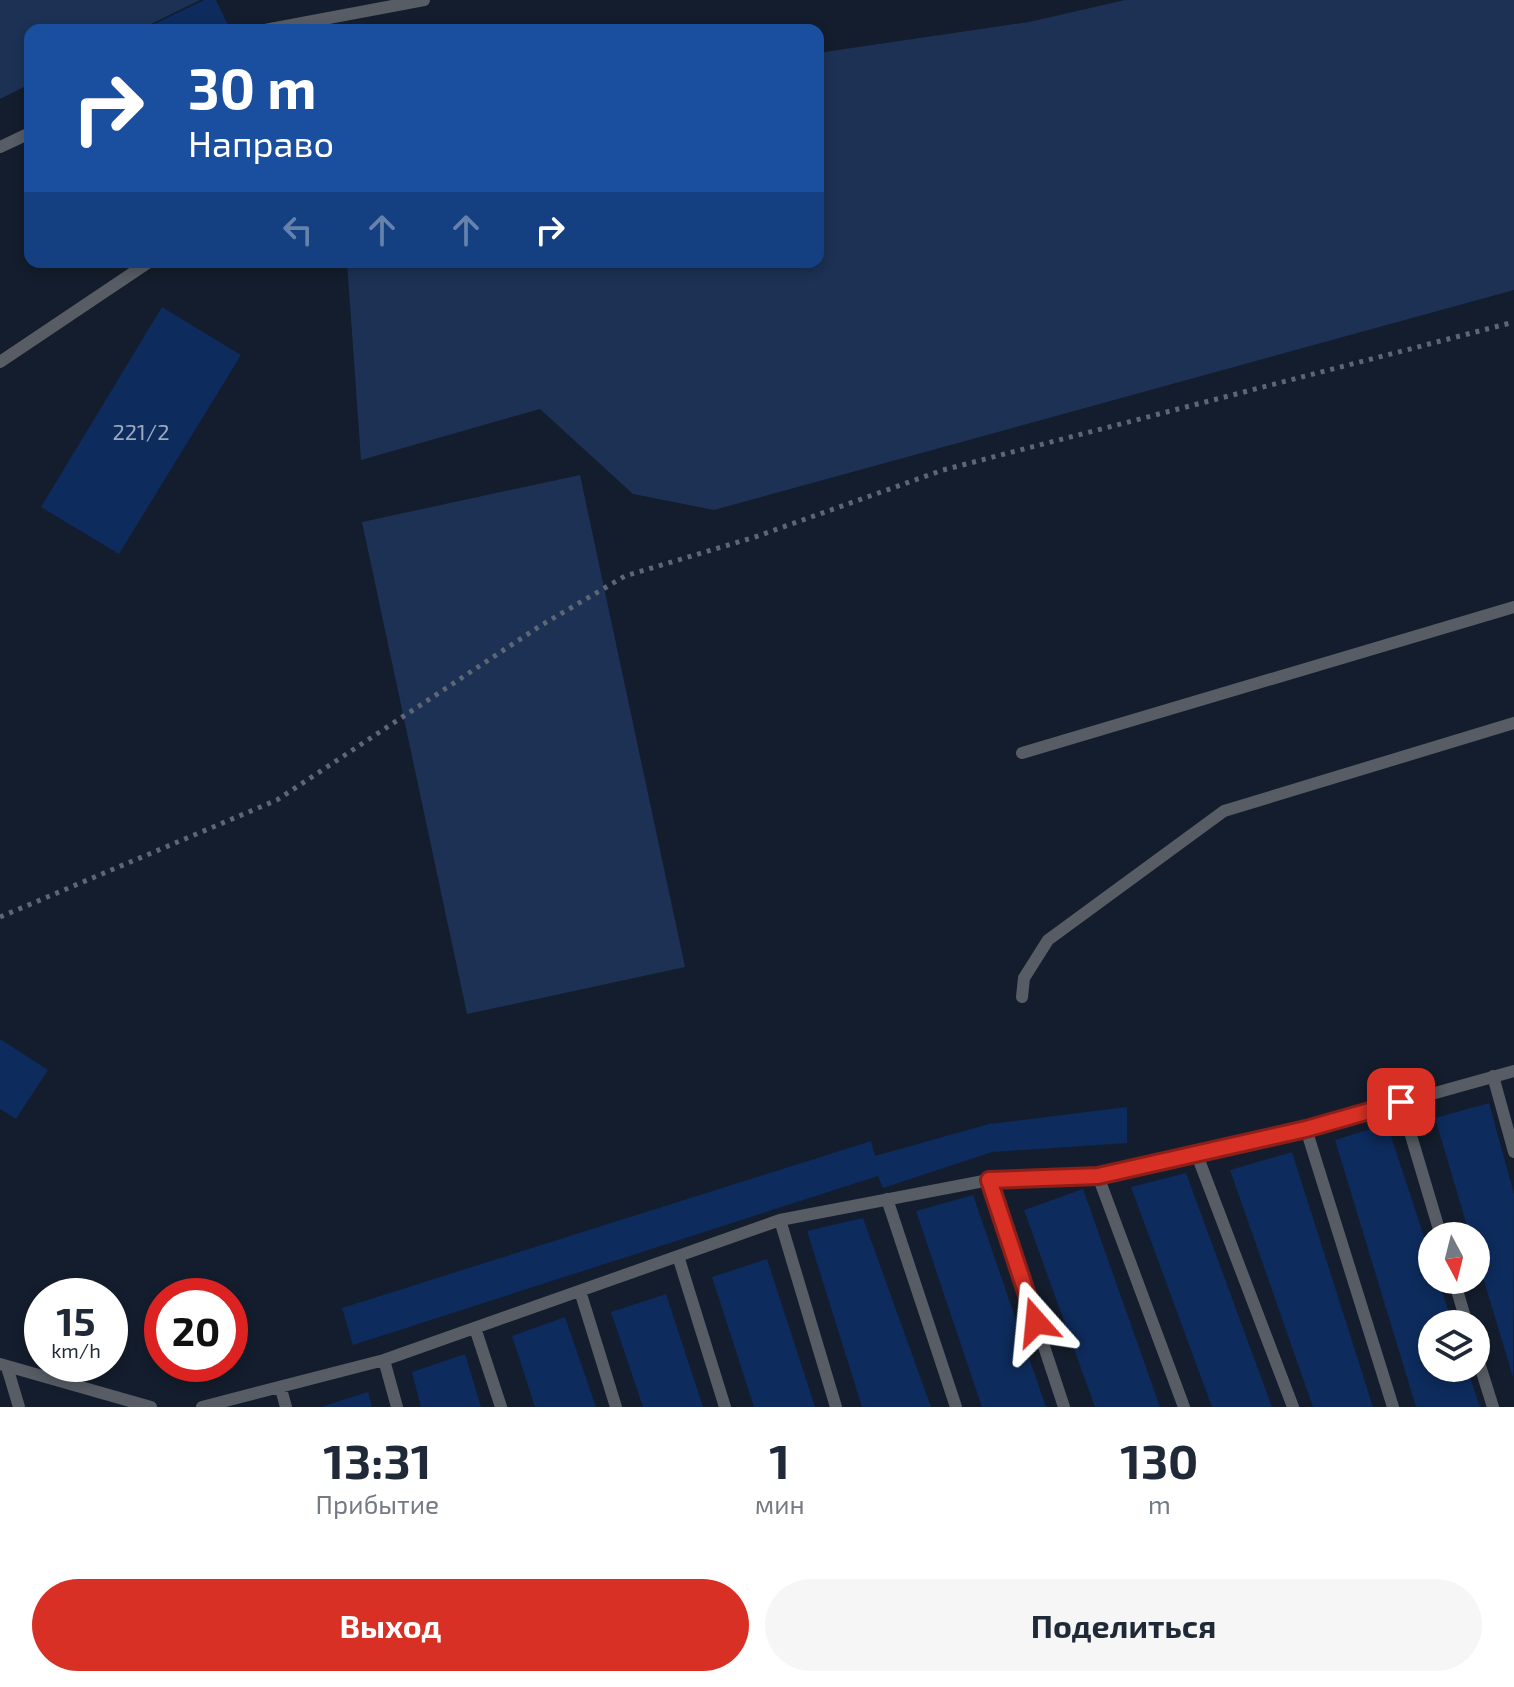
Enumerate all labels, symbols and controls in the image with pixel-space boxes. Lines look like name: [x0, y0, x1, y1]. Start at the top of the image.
text: 30 m: [188, 53, 317, 120]
icon: right: [56, 56, 160, 160]
text: Направо: [188, 121, 334, 164]
icon: left: [276, 208, 320, 252]
icon: ahead: [360, 208, 404, 252]
icon: ahead: [444, 208, 488, 252]
icon: right: [528, 208, 572, 252]
house number: 221/2: [112, 418, 170, 444]
pin: [1367, 1068, 1435, 1136]
icon: arrive: [1379, 1080, 1423, 1124]
north arrow: [1418, 1222, 1490, 1294]
map controls: [1418, 1222, 1490, 1382]
speed limit sign: 20: [144, 1278, 248, 1382]
position arrow: [994, 1280, 1078, 1364]
text: 15: [56, 1296, 96, 1344]
button: layers: [1418, 1310, 1490, 1382]
text: km/h: [51, 1338, 101, 1362]
text: 13:31: [323, 1431, 431, 1489]
text: 1: [769, 1431, 790, 1489]
text: 130: [1120, 1431, 1198, 1489]
text: Прибытие: [316, 1488, 439, 1519]
text: мин: [755, 1488, 805, 1519]
text: m: [1148, 1488, 1171, 1519]
button: Выход: [32, 1579, 749, 1671]
button: Поделиться: [765, 1579, 1482, 1671]

